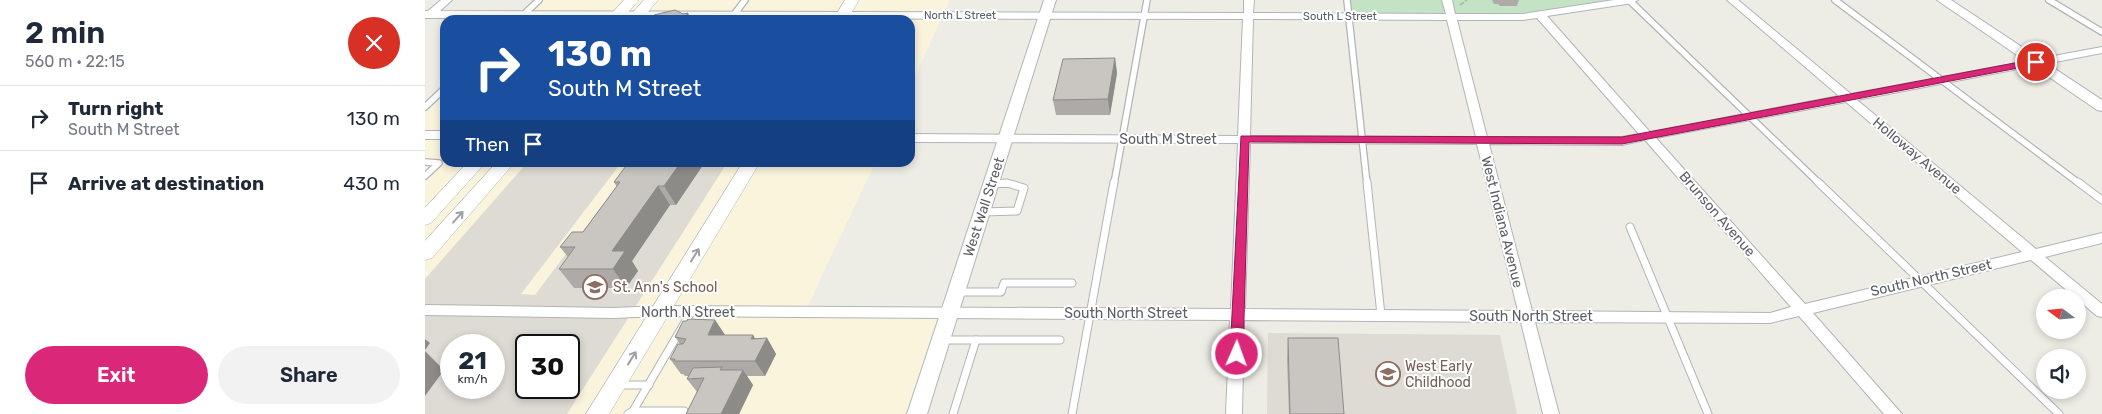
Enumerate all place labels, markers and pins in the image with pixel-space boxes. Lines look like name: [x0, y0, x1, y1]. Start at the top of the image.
pin: [2015, 41, 2057, 83]
school or university icon: St. Ann's School: [582, 274, 608, 300]
place label: St. Ann's School: [613, 279, 717, 296]
place label: West Early Childhood: [1405, 358, 1473, 391]
school or university icon: West Early Childhood: [1375, 361, 1401, 387]

